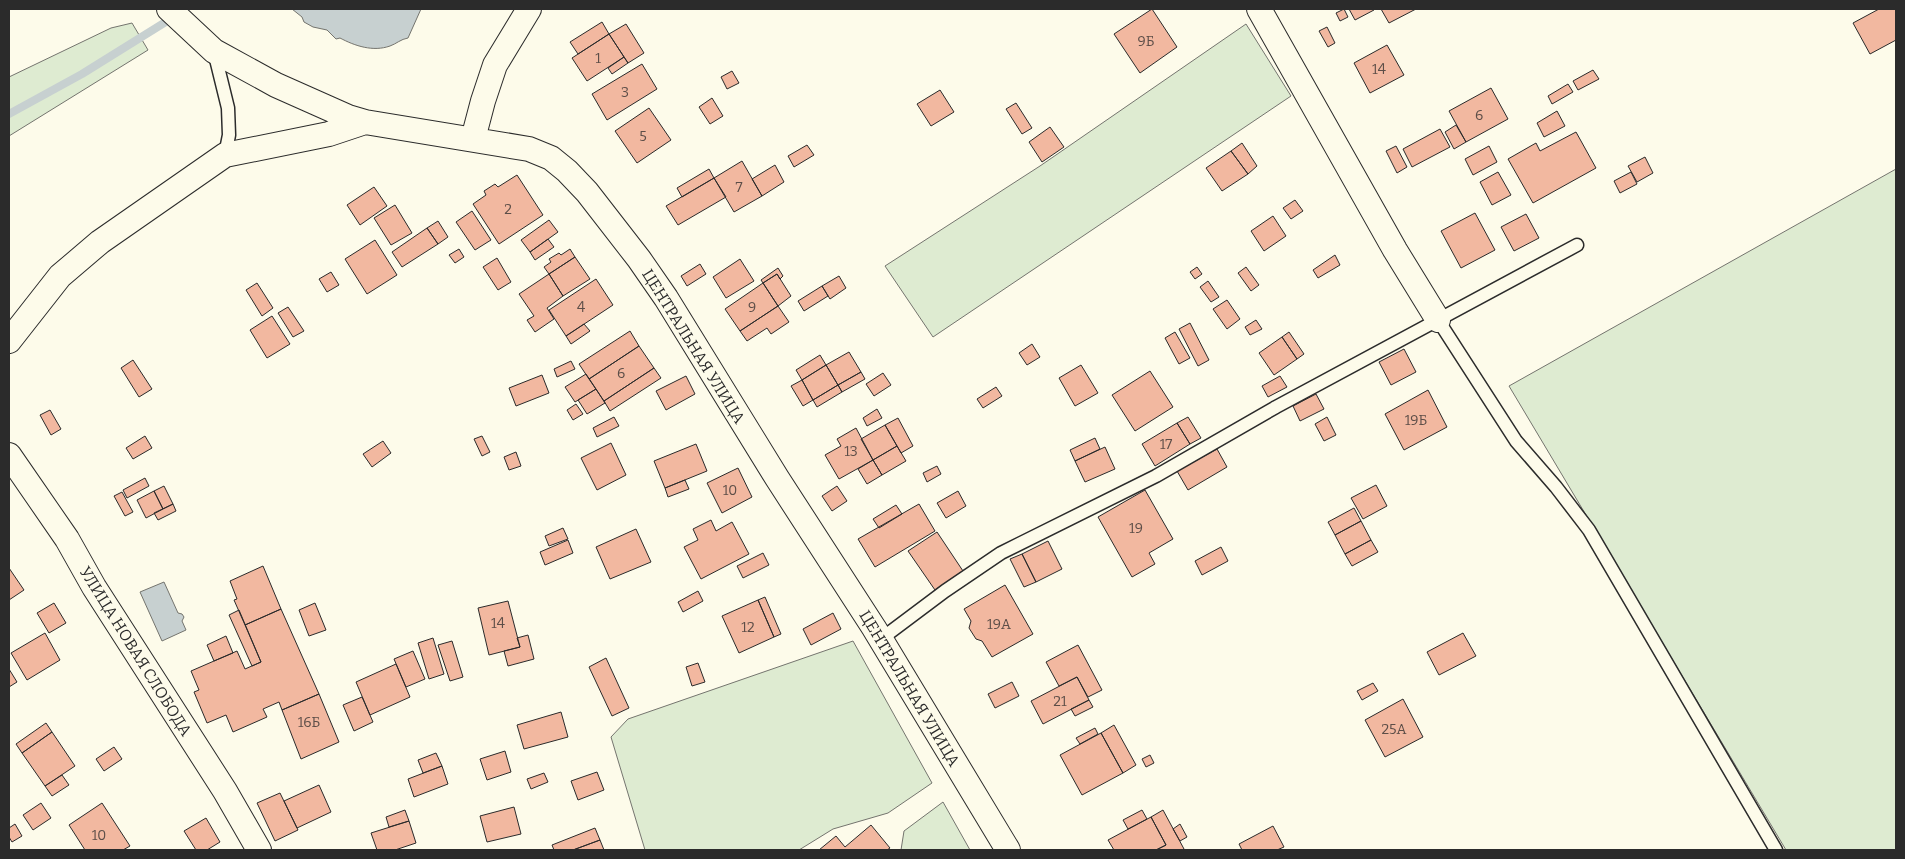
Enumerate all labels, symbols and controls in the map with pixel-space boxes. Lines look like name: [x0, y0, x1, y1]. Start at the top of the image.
house number: 9Б: [1138, 33, 1154, 50]
house number: 1: [595, 50, 601, 67]
house number: 14: [1372, 61, 1386, 78]
house number: 3: [621, 84, 629, 101]
house number: 6: [1475, 107, 1483, 124]
house number: 5: [639, 128, 647, 145]
house number: 7: [735, 179, 743, 196]
house number: 2: [504, 201, 512, 218]
street label: ЦЕНТРАЛЬНАЯ УЛИЦА: [638, 265, 749, 428]
house number: 4: [577, 299, 585, 316]
house number: 9: [748, 299, 756, 316]
house number: 6: [617, 365, 625, 382]
house number: 19Б: [1405, 412, 1427, 429]
house number: 17: [1160, 436, 1172, 453]
house number: 13: [844, 443, 858, 460]
house number: 10: [723, 482, 737, 499]
house number: 19: [1129, 520, 1143, 537]
street label: УЛИЦА НОВАЯ СЛОБОДА: [76, 563, 196, 740]
street label: ЦЕНТРАЛЬНАЯ УЛИЦА: [855, 607, 964, 770]
house number: 14: [491, 615, 505, 632]
house number: 19А: [987, 616, 1011, 633]
house number: 12: [741, 619, 755, 636]
house number: 21: [1053, 693, 1067, 710]
house number: 16Б: [298, 714, 320, 731]
house number: 25А: [1381, 721, 1407, 738]
house number: 10: [92, 827, 106, 844]

